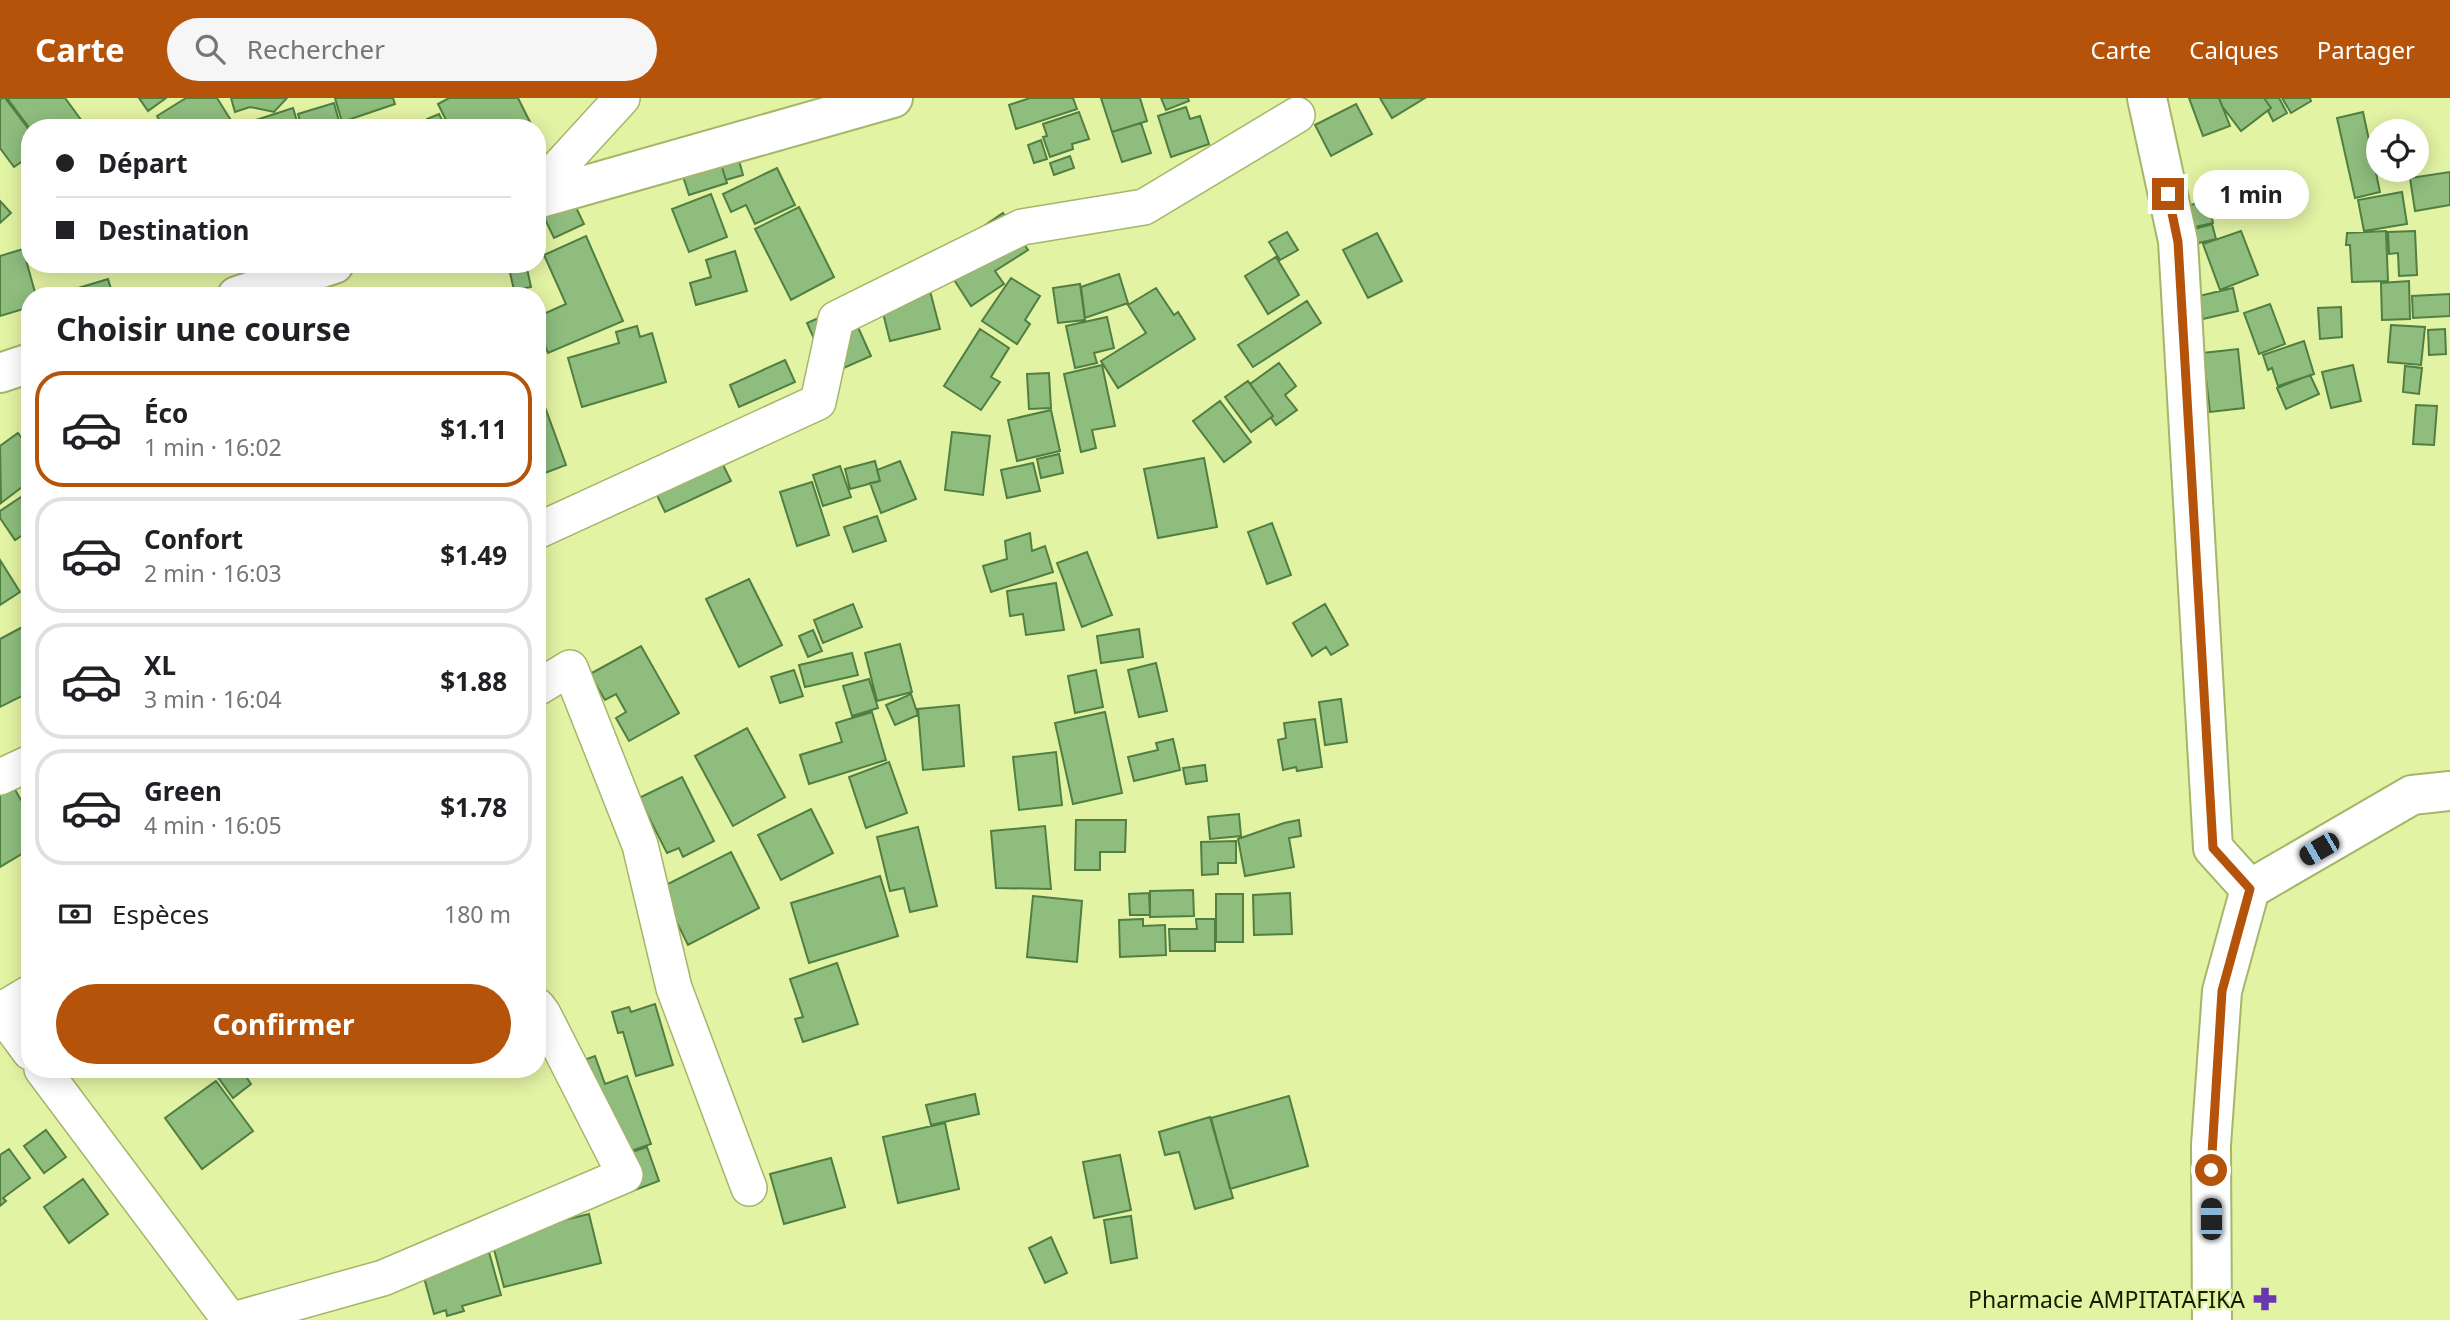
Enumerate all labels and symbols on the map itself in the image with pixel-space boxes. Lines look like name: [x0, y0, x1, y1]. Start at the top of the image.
callout: 1 min: [2192, 170, 2308, 218]
route end: [2152, 178, 2184, 210]
car: [2296, 829, 2343, 869]
route start: [2195, 1154, 2227, 1186]
car: [2201, 1198, 2222, 1240]
place label: Pharmacie AMPITATAFIKA: [1968, 1283, 2245, 1315]
pharmacy icon: Pharmacie AMPITATAFIKA: [2251, 1285, 2279, 1313]

